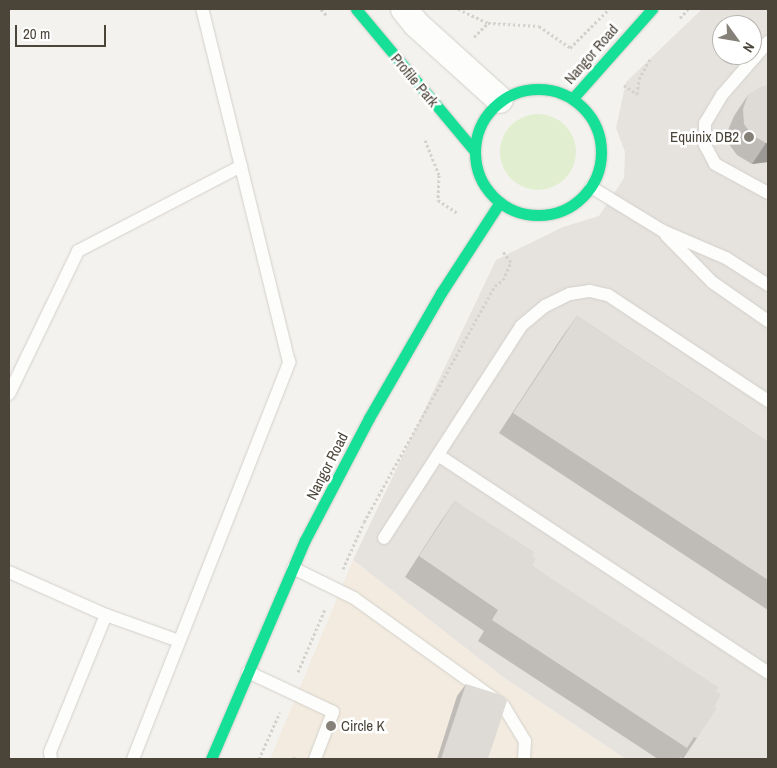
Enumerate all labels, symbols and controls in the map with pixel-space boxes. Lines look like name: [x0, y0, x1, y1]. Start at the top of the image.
scale bar: [18, 15, 109, 47]
north arrow: [712, 15, 762, 65]
street label: Nangor Road: [560, 20, 622, 88]
text: 20 m: [23, 23, 50, 44]
text: N: [739, 39, 759, 56]
street label: Profile Park: [387, 50, 443, 110]
place label: Equinix DB2: [670, 128, 739, 146]
marker: Equinix DB2: [743, 131, 755, 143]
street label: Nangor Road: [302, 429, 352, 503]
place label: Circle K: [341, 717, 385, 735]
marker: Circle K: [325, 720, 337, 732]

